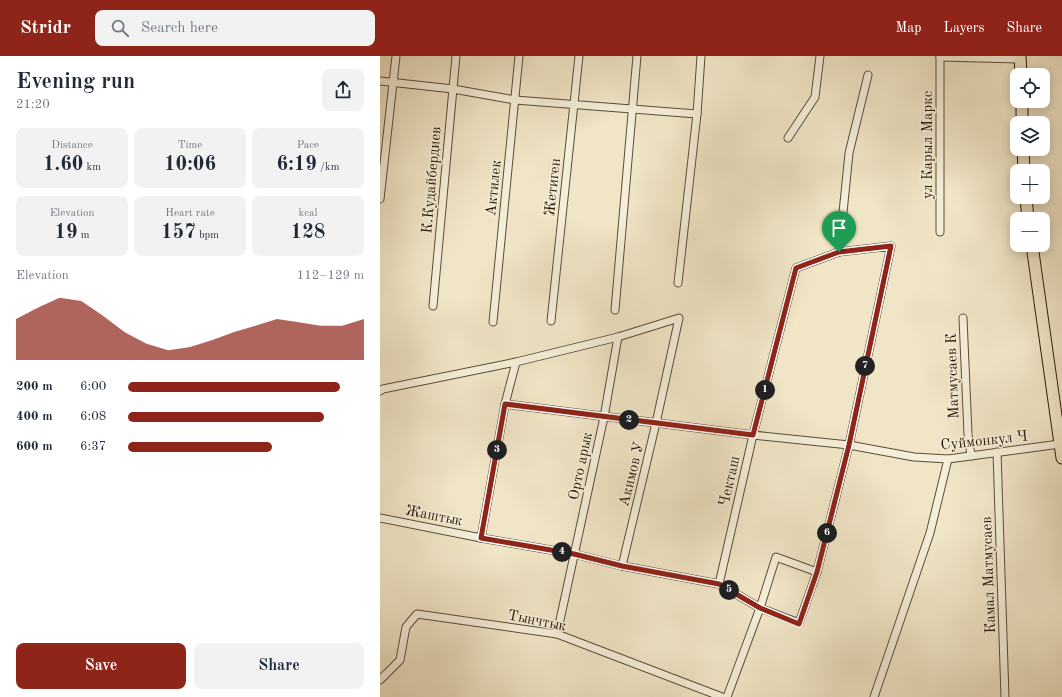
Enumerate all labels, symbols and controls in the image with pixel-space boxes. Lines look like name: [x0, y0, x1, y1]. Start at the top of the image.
search box: [95, 10, 375, 46]
icon: search: [109, 17, 131, 39]
text: Stridr: [20, 19, 71, 38]
text: Search here: [141, 21, 218, 36]
text: Map: [896, 21, 922, 35]
text: Layers: [944, 21, 985, 35]
text: Share: [1007, 21, 1042, 35]
map controls: [1010, 68, 1050, 252]
button: locate: [1010, 68, 1050, 108]
button: share: [322, 69, 364, 111]
text: Evening run: [16, 71, 135, 93]
street label: ул Карыл Маркс: [921, 90, 936, 199]
text: 21:20: [16, 98, 50, 111]
button: layers: [1010, 116, 1050, 156]
street label: К.Кудайбердиев: [420, 126, 445, 234]
text: Distance: [51, 140, 93, 151]
text: Time: [178, 140, 202, 151]
text: Pace: [297, 140, 319, 151]
text: 1.60: [43, 155, 83, 175]
text: 10:06: [164, 155, 216, 175]
text: 6:19: [277, 155, 317, 175]
street label: Жетиген: [543, 158, 564, 217]
street label: Актилек: [484, 159, 505, 217]
text: km: [83, 162, 101, 173]
text: /km: [317, 162, 339, 173]
button: +: [1010, 164, 1050, 204]
text: Elevation: [50, 208, 94, 219]
text: Heart rate: [165, 208, 215, 219]
text: kcal: [299, 208, 317, 219]
pin: [822, 211, 856, 252]
button: −: [1010, 212, 1050, 252]
icon: arrive: [828, 217, 850, 239]
text: 19: [54, 223, 78, 243]
text: 157: [161, 223, 196, 243]
text: 128: [291, 223, 325, 243]
text: m: [78, 230, 90, 241]
text: bpm: [196, 230, 219, 241]
text: Elevation: [16, 269, 69, 282]
text: 112–129 m: [297, 269, 364, 282]
street label: Матмусаев К: [944, 333, 962, 419]
pin: 7: [855, 356, 875, 376]
text: 7: [862, 360, 868, 371]
text: 200 m: [16, 380, 53, 393]
text: 6:00: [80, 380, 106, 393]
pin: 1: [755, 380, 775, 400]
text: 1: [762, 384, 768, 395]
text: 400 m: [16, 410, 53, 423]
text: 6:08: [80, 410, 106, 423]
pin: 2: [619, 410, 639, 430]
text: 2: [626, 414, 632, 425]
street label: Суймонкул Ч: [940, 429, 1029, 454]
street label: Орто арык: [567, 431, 596, 502]
text: 600 m: [16, 440, 53, 453]
text: 6:37: [80, 440, 106, 453]
pin: 3: [487, 440, 507, 460]
street label: Акимов У: [617, 440, 648, 508]
text: 3: [494, 444, 500, 455]
street label: Чекташ: [717, 455, 744, 508]
street label: Жаштык: [404, 504, 464, 529]
street label: Камал Матмусаев: [980, 516, 999, 634]
pin: 6: [817, 523, 837, 543]
text: 6: [824, 527, 830, 538]
pin: 4: [552, 542, 572, 562]
text: 4: [559, 546, 565, 557]
pin: 5: [719, 580, 739, 600]
text: 5: [726, 584, 732, 595]
street label: Тынчтык: [506, 608, 568, 635]
button: Save: [16, 643, 186, 689]
button: Share: [194, 643, 364, 689]

